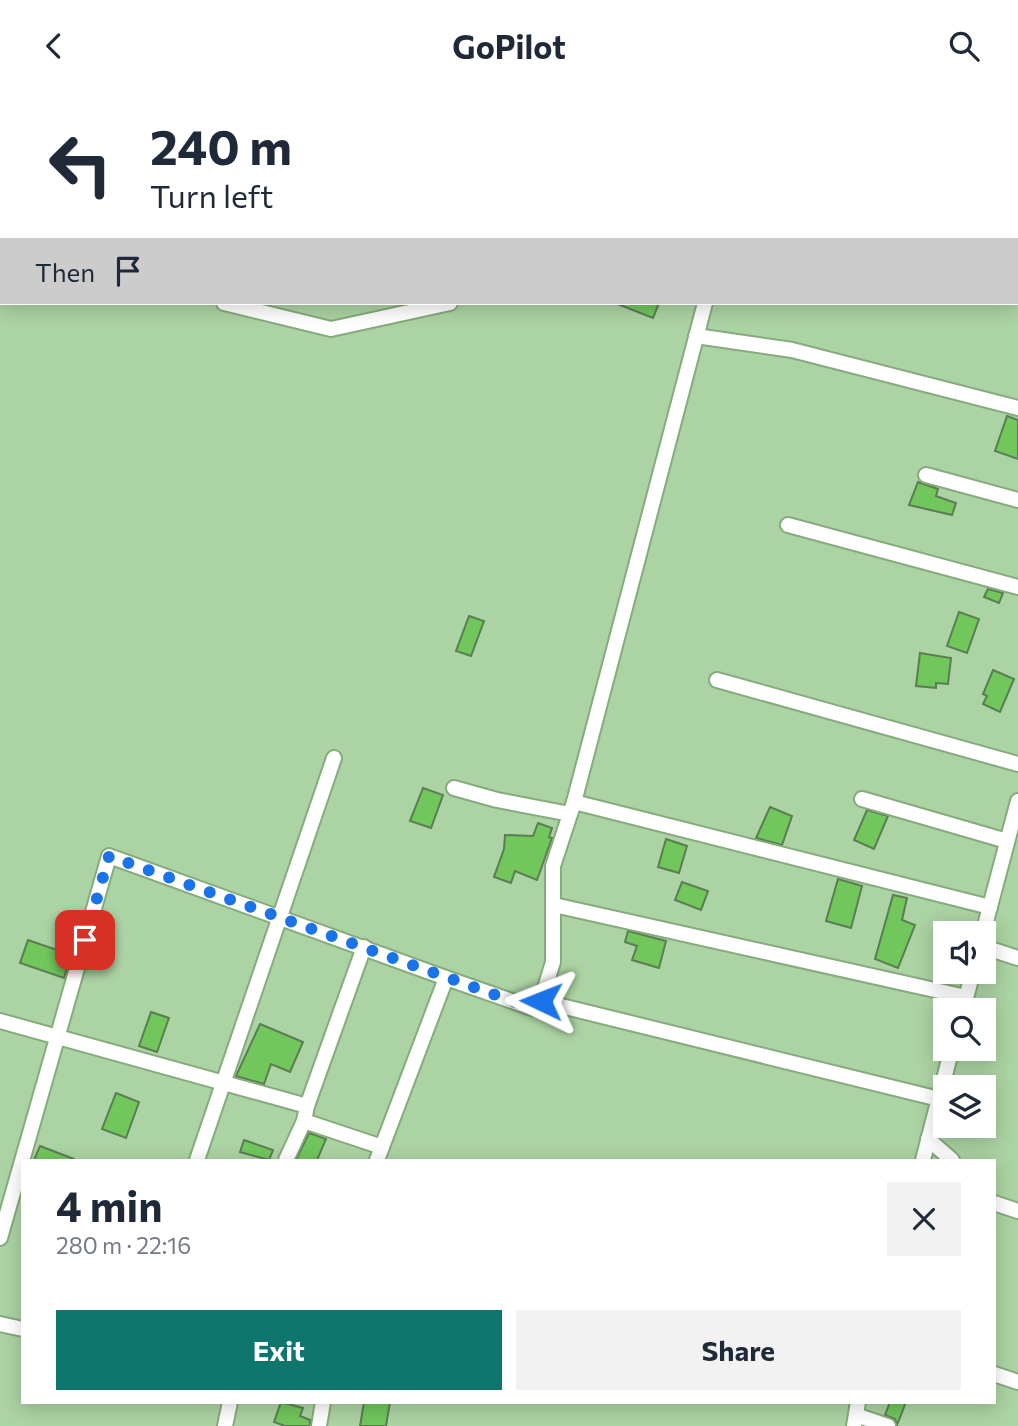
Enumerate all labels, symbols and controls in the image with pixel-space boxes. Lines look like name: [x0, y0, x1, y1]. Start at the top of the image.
text: GoPilot: [452, 26, 566, 66]
icon: back: [35, 27, 73, 65]
icon: search: [945, 27, 983, 65]
text: 240 m: [150, 115, 292, 175]
icon: left: [35, 119, 126, 210]
text: Turn left: [150, 175, 274, 215]
icon: arrive: [109, 252, 147, 290]
text: Then: [35, 256, 95, 287]
pin: [55, 910, 115, 970]
icon: arrive: [66, 921, 104, 959]
map controls: [933, 921, 996, 1138]
button: sound: [933, 921, 996, 984]
position arrow: [504, 964, 578, 1038]
button: search: [933, 998, 996, 1061]
button: layers: [933, 1075, 996, 1138]
text: 4 min: [56, 1179, 162, 1231]
button: close: [887, 1182, 961, 1256]
text: 280 m · 22:16: [56, 1231, 191, 1259]
button: Exit: [56, 1310, 502, 1390]
button: Share: [516, 1310, 961, 1390]

